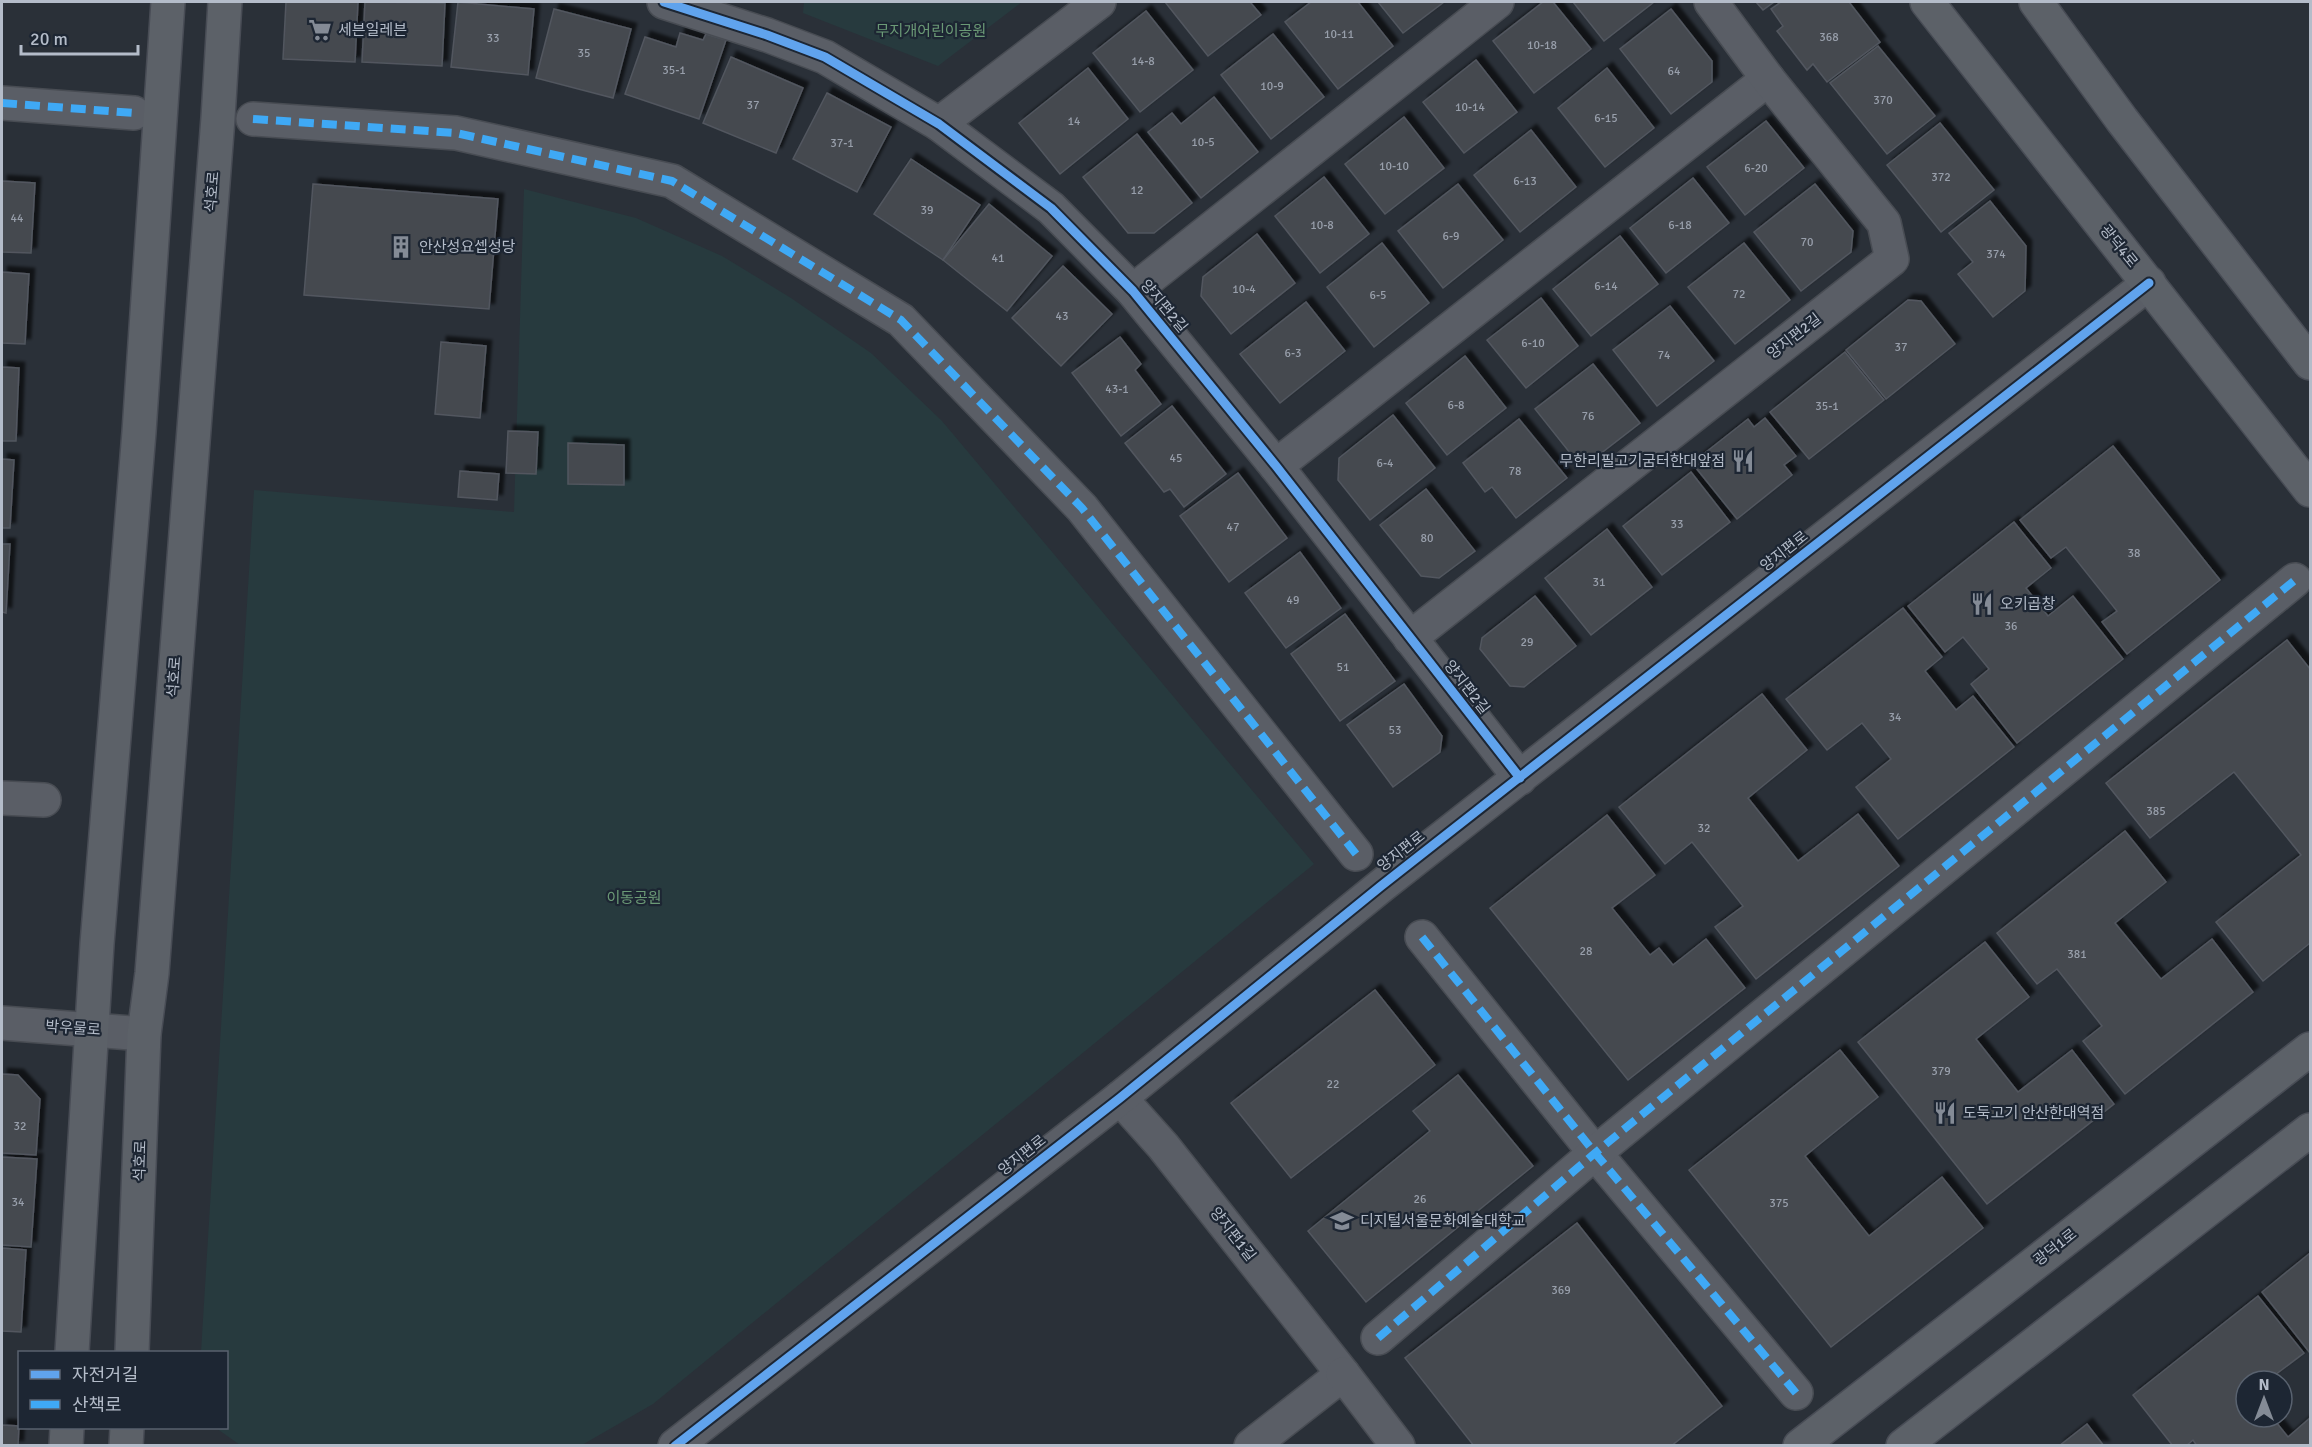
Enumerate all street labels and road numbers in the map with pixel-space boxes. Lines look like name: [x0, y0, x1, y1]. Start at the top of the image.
street label: 석호로: [201, 171, 223, 213]
street label: 광덕4로: [2096, 221, 2142, 271]
street label: 양지편2길: [1137, 276, 1191, 336]
street label: 양지편2길: [1764, 309, 1824, 363]
street label: 양지편로: [1757, 527, 1811, 575]
street label: 석호로: [164, 656, 184, 698]
street label: 양지편2길: [1440, 657, 1494, 717]
street label: 양지편로: [1374, 827, 1428, 875]
street label: 박우물로: [45, 1017, 101, 1039]
street label: 양지편로: [995, 1131, 1049, 1179]
street label: 석호로: [130, 1140, 150, 1182]
street label: 양지편1길: [1206, 1204, 1260, 1264]
street label: 광덕1로: [2030, 1225, 2080, 1269]

